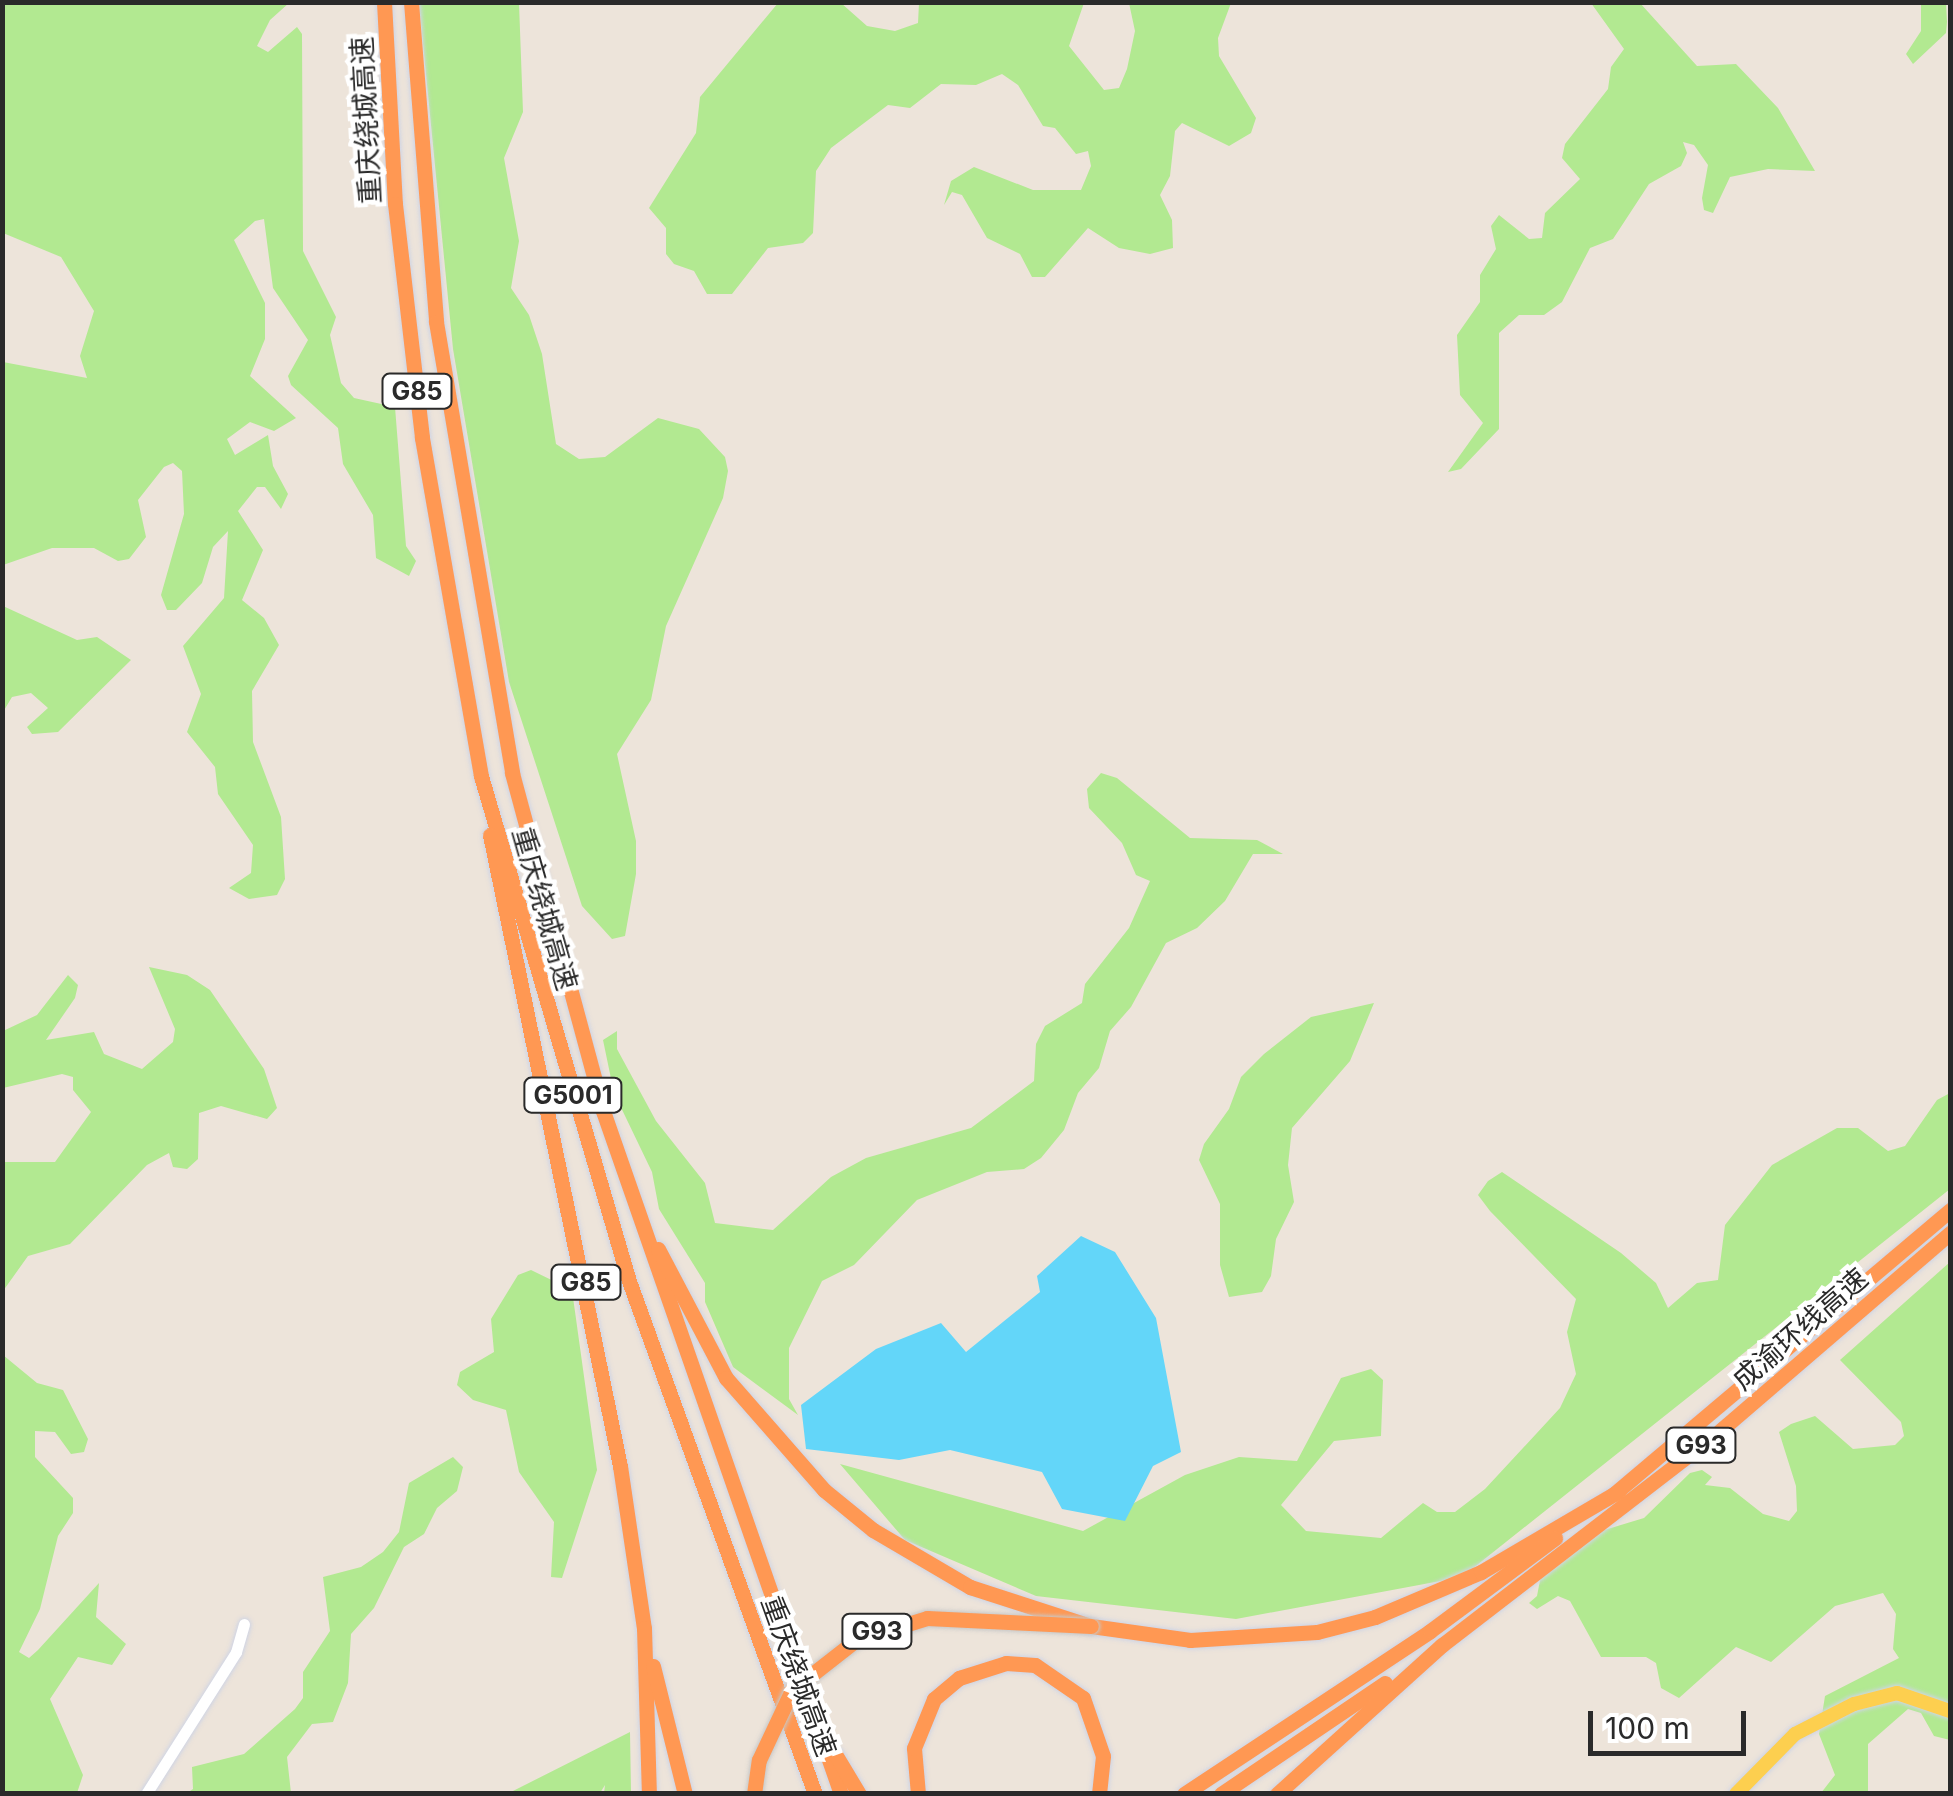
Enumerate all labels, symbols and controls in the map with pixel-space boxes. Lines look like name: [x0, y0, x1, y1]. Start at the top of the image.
street label: 重庆绕城高速: [345, 35, 387, 205]
road number: G85: [380, 371, 454, 411]
street label: 重庆绕城高速: [506, 824, 584, 994]
road number: G5001: [523, 1075, 623, 1115]
street label: 成渝环线高速: [1726, 1261, 1874, 1397]
road number: G85: [548, 1262, 624, 1302]
road number: G93: [1664, 1425, 1738, 1465]
street label: 重庆绕城高速: [754, 1591, 844, 1761]
road number: G93: [840, 1611, 914, 1651]
scale bar: [1593, 1691, 1750, 1753]
text: 100 m: [1605, 1710, 1690, 1746]

